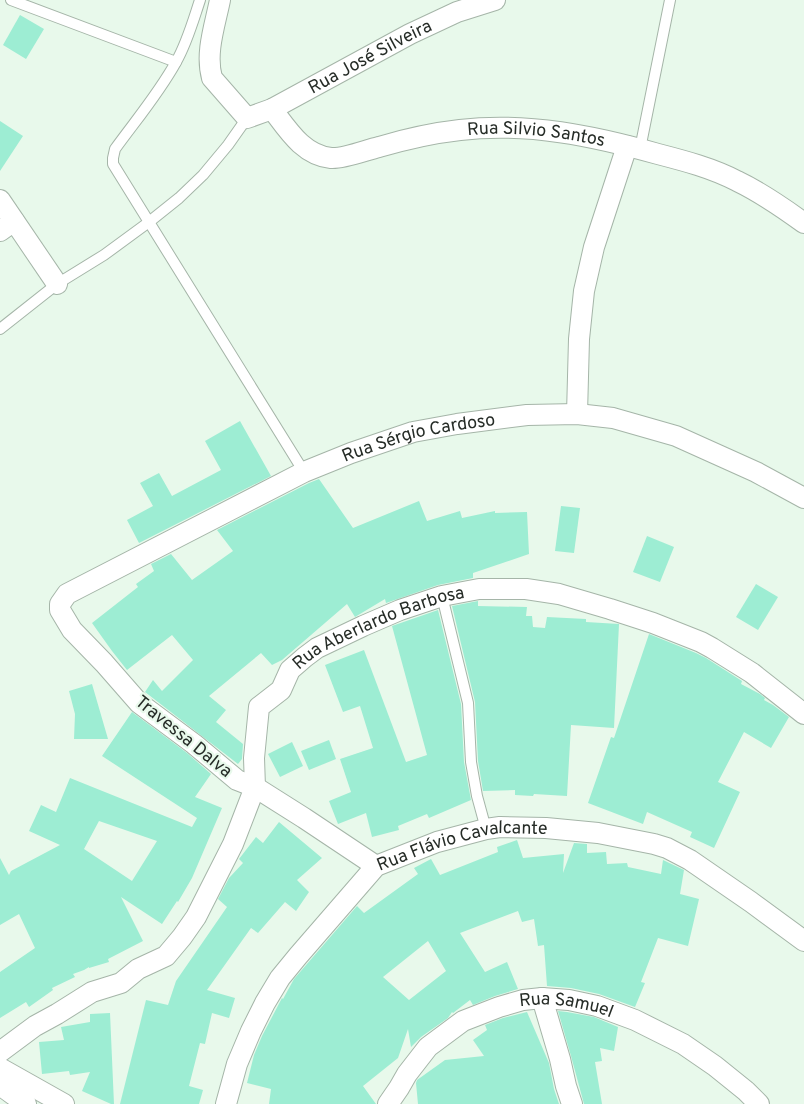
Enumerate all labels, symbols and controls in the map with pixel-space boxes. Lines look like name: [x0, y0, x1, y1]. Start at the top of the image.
street label: Rua José Silveira: [305, 15, 436, 100]
street label: Rua Silvio Santos: [466, 118, 607, 153]
street label: Rua Sérgio Cardoso: [339, 409, 497, 469]
street label: Rua Aberlardo Barbosa: [288, 582, 466, 676]
street label: Travessa Dalva: [130, 691, 236, 783]
street label: Rua Flávio Cavalcante: [374, 817, 548, 878]
street label: Rua Samuel: [518, 988, 617, 1024]

